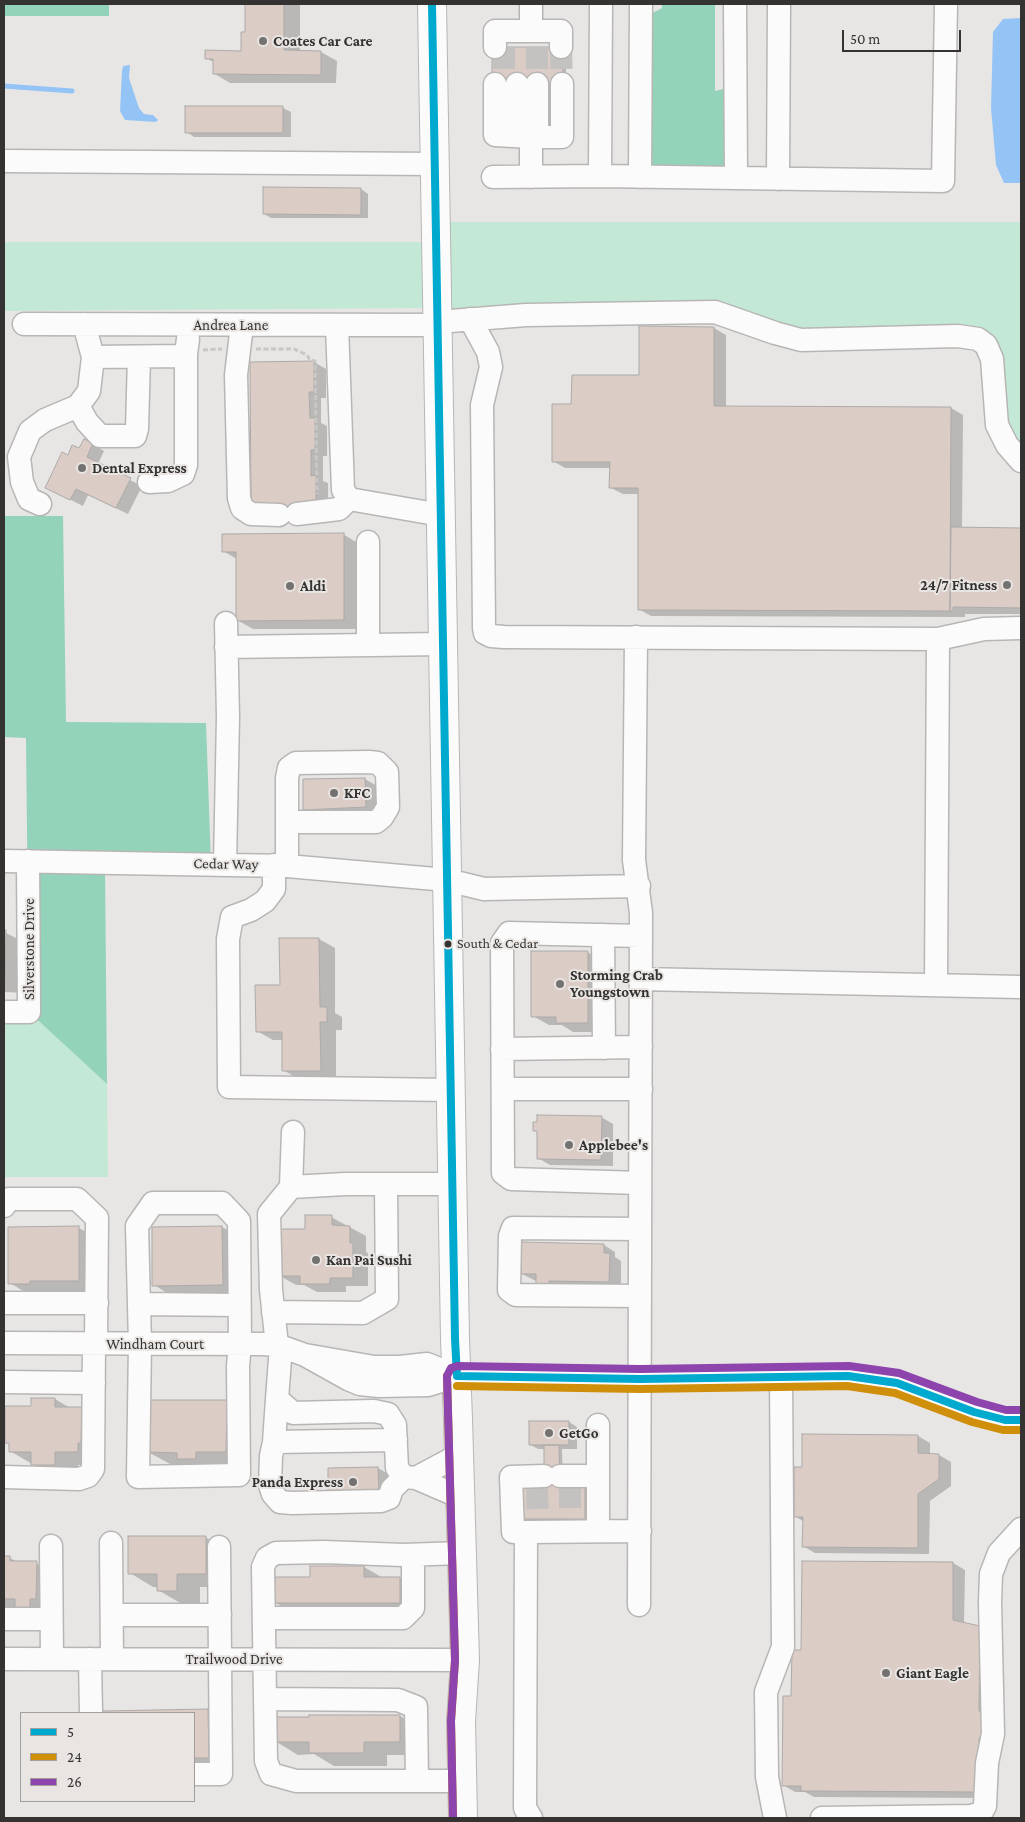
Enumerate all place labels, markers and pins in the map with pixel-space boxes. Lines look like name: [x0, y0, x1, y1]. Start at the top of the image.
place label: Coates Car Care: [273, 32, 373, 50]
marker: Coates Car Care: [257, 35, 269, 47]
place label: Dental Express: [92, 459, 187, 477]
marker: Dental Express: [76, 462, 88, 474]
place label: 24/7 Fitness: [920, 576, 997, 594]
place label: Aldi: [300, 577, 326, 595]
marker: 24/7 Fitness: [1001, 579, 1013, 591]
marker: Aldi: [284, 580, 296, 592]
place label: KFC: [344, 784, 370, 802]
marker: KFC: [328, 787, 340, 799]
place label: South & Cedar: [457, 936, 538, 952]
marker: South & Cedar: [443, 939, 453, 949]
place label: Storming Crab Youngstown: [570, 966, 663, 1001]
marker: Storming Crab Youngstown: [554, 978, 566, 990]
place label: Applebee's: [579, 1136, 648, 1154]
marker: Applebee's: [563, 1139, 575, 1151]
place label: Kan Pai Sushi: [326, 1251, 412, 1269]
marker: Kan Pai Sushi: [310, 1254, 322, 1266]
place label: GetGo: [559, 1424, 599, 1442]
marker: GetGo: [543, 1427, 555, 1439]
place label: Panda Express: [252, 1473, 343, 1491]
marker: Panda Express: [347, 1476, 359, 1488]
place label: Giant Eagle: [896, 1664, 969, 1682]
marker: Giant Eagle: [880, 1667, 892, 1679]

